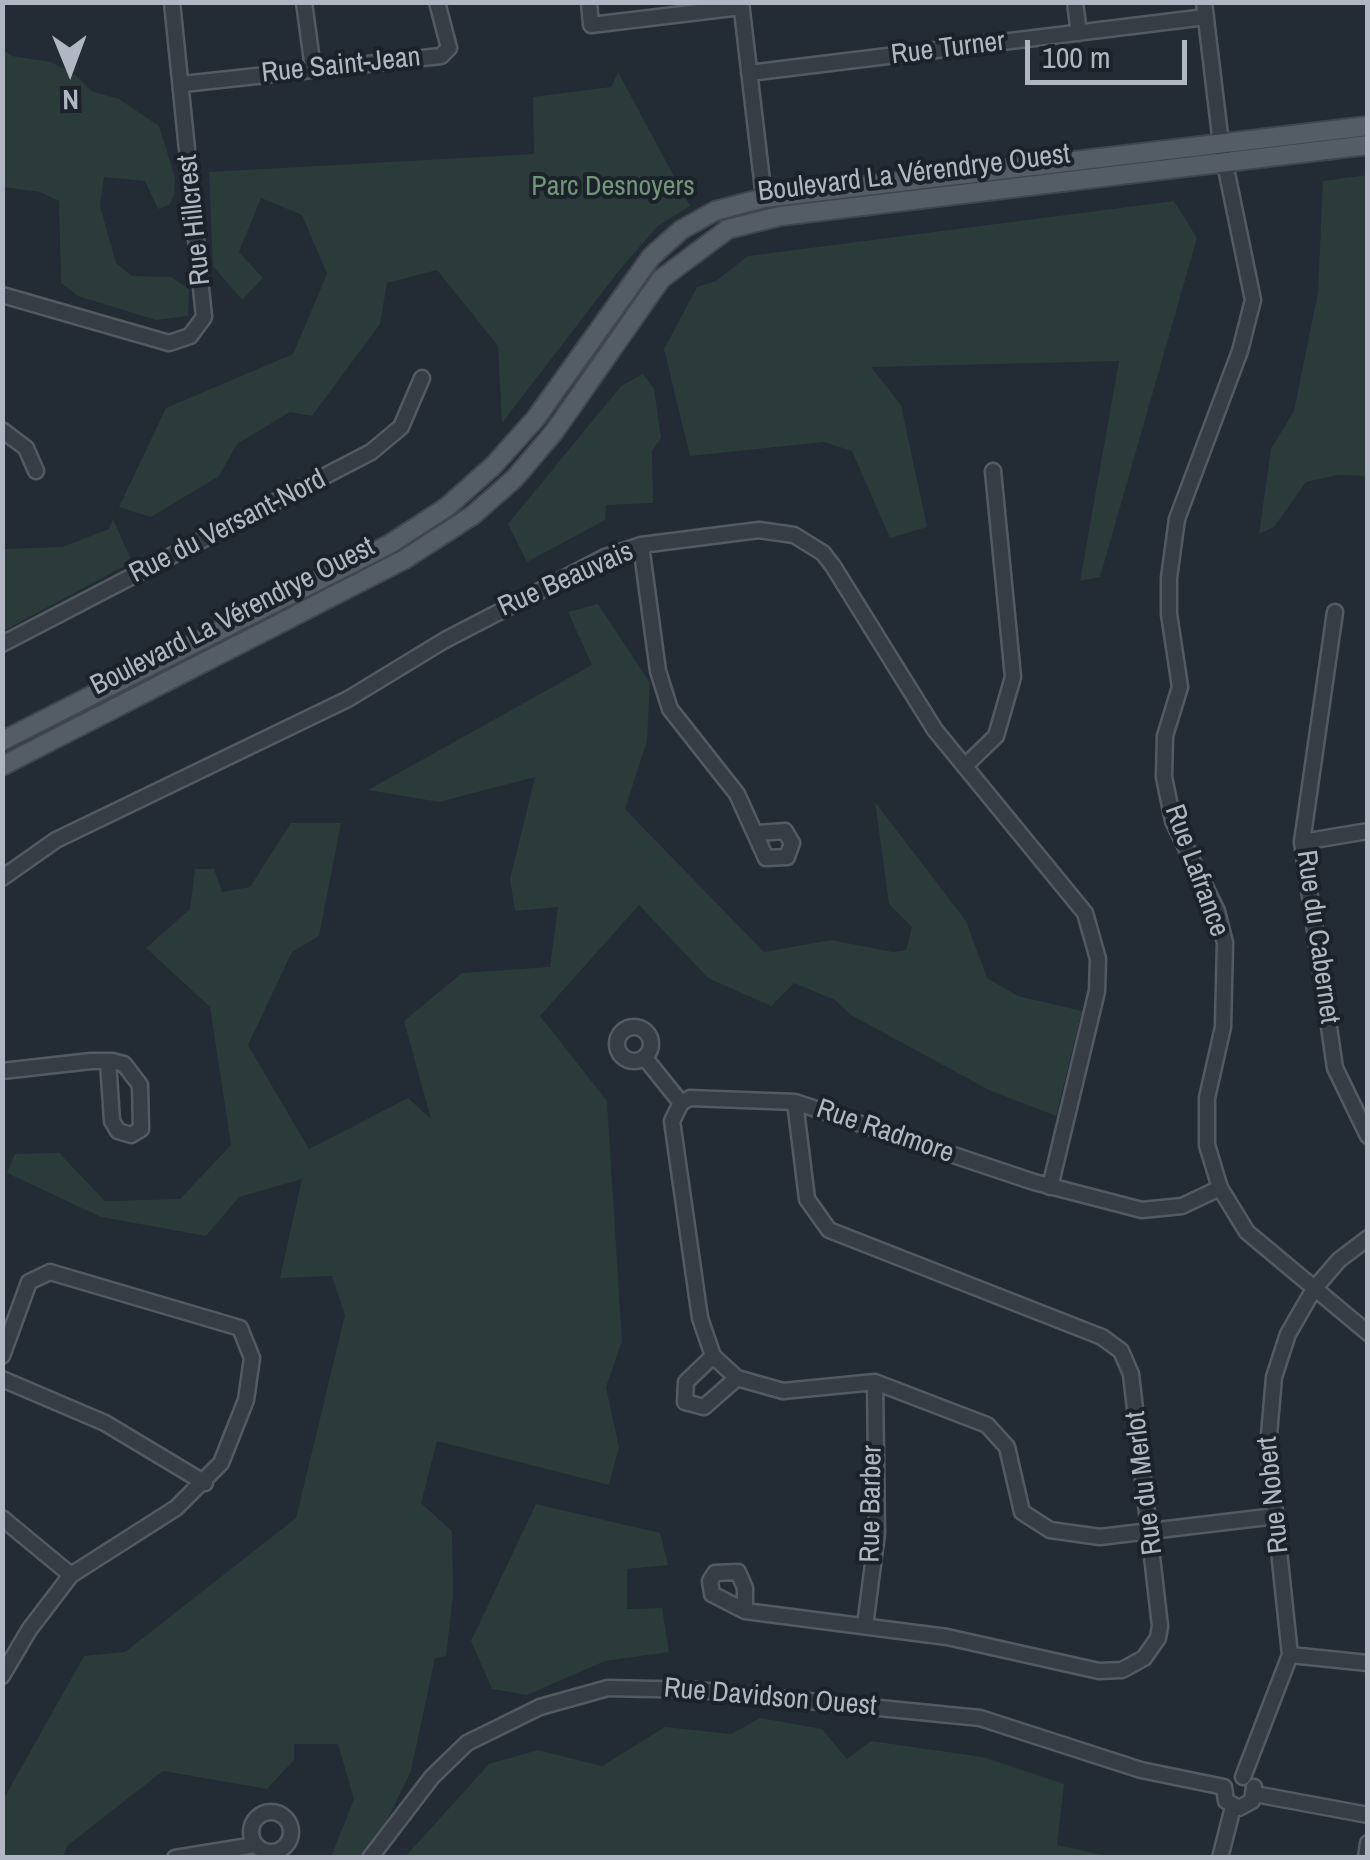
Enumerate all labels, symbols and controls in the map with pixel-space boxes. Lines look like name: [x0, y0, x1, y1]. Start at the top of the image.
north arrow: [20, 20, 120, 120]
scale bar: [1030, 20, 1192, 82]
street label: Rue Turner: [889, 25, 1007, 73]
text: 100 m: [1042, 37, 1110, 77]
street label: Rue Saint-Jean: [260, 41, 422, 91]
text: N: [62, 81, 79, 119]
street label: Boulevard La Vérendrye Ouest: [756, 138, 1072, 210]
street label: Rue Hillcrest: [171, 153, 219, 287]
park label: Parc Desnoyers: [531, 170, 695, 204]
street label: Rue du Versant-Nord: [124, 463, 332, 591]
street label: Boulevard La Vérendrye Ouest: [85, 531, 381, 703]
street label: Rue Beauvais: [493, 535, 639, 625]
street label: Rue Lafrance: [1157, 800, 1235, 942]
street label: Rue du Cabernet: [1288, 848, 1346, 1026]
street label: Rue Radmore: [812, 1093, 958, 1171]
street label: Rue du Merlot: [1120, 1409, 1170, 1557]
street label: Rue Nobert: [1251, 1435, 1297, 1555]
street label: Rue Barber: [854, 1445, 890, 1563]
street label: Rue Davidson Ouest: [662, 1672, 878, 1724]

